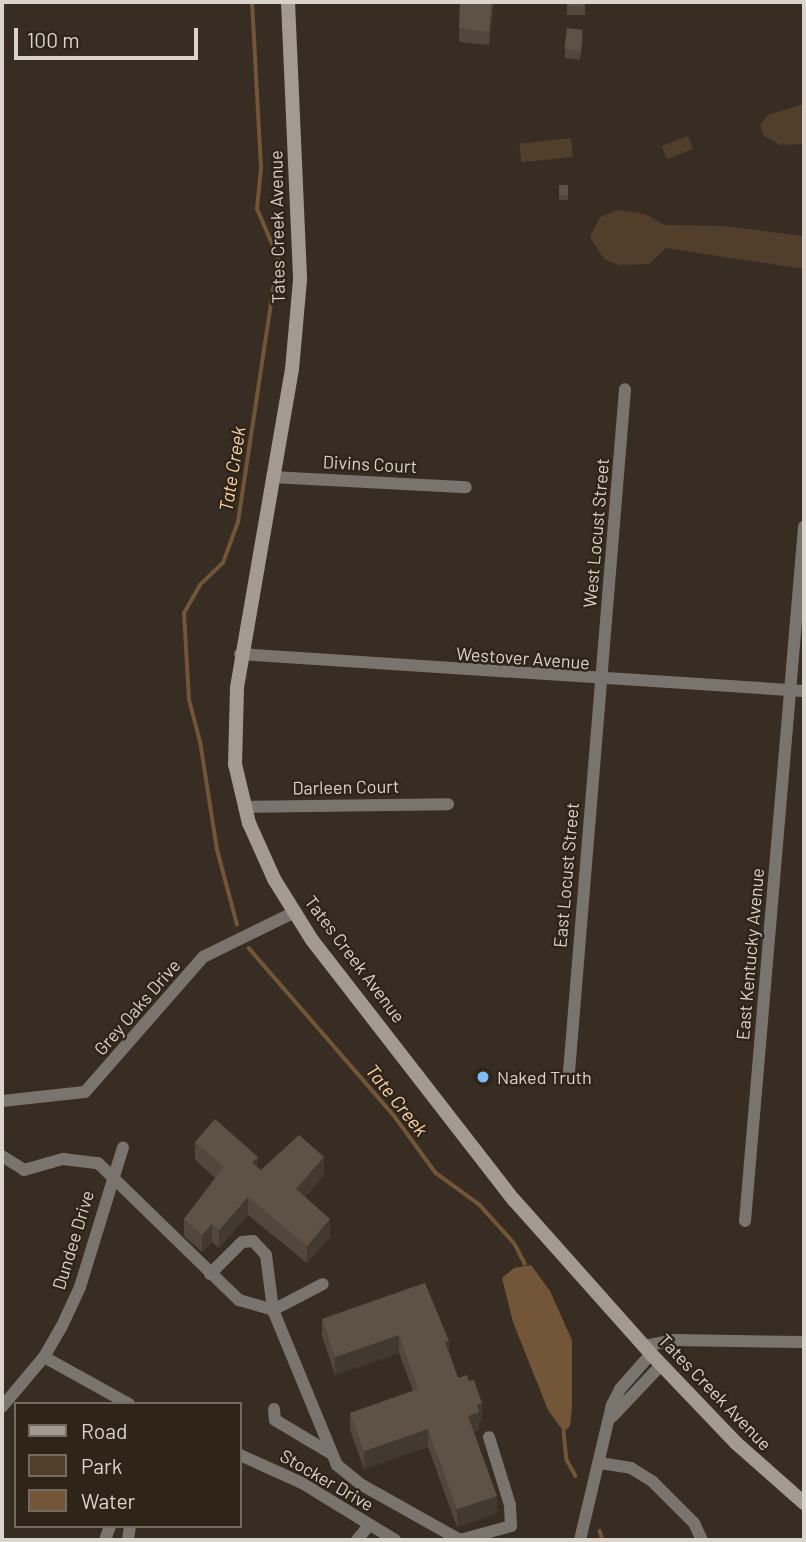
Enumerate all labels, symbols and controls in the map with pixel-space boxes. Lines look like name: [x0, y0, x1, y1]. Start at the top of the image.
scale bar: [18, 14, 201, 58]
text: 100 m: [27, 27, 80, 52]
street label: Tates Creek Avenue: [265, 150, 289, 304]
water label: Tate Creek: [214, 425, 250, 513]
street label: Divins Court: [322, 451, 418, 477]
street label: West Locust Street: [579, 457, 613, 609]
street label: Westover Avenue: [455, 643, 591, 673]
street label: Darleen Court: [292, 775, 400, 799]
street label: East Locust Street: [549, 801, 583, 949]
street label: East Kentucky Avenue: [732, 867, 768, 1041]
street label: Tates Creek Avenue: [300, 891, 410, 1027]
street label: Grey Oaks Drive: [89, 955, 185, 1059]
water label: Tate Creek: [361, 1059, 433, 1141]
place label: Naked Truth: [497, 1066, 592, 1088]
marker: Naked Truth: [475, 1069, 491, 1085]
street label: Dundee Drive: [48, 1188, 98, 1292]
street label: Tates Creek Avenue: [654, 1329, 776, 1455]
legend: [14, 1402, 242, 1528]
text: Road: [81, 1418, 127, 1443]
street label: Stocker Drive: [276, 1445, 378, 1515]
text: Park: [81, 1453, 122, 1478]
text: Water: [81, 1488, 135, 1513]

